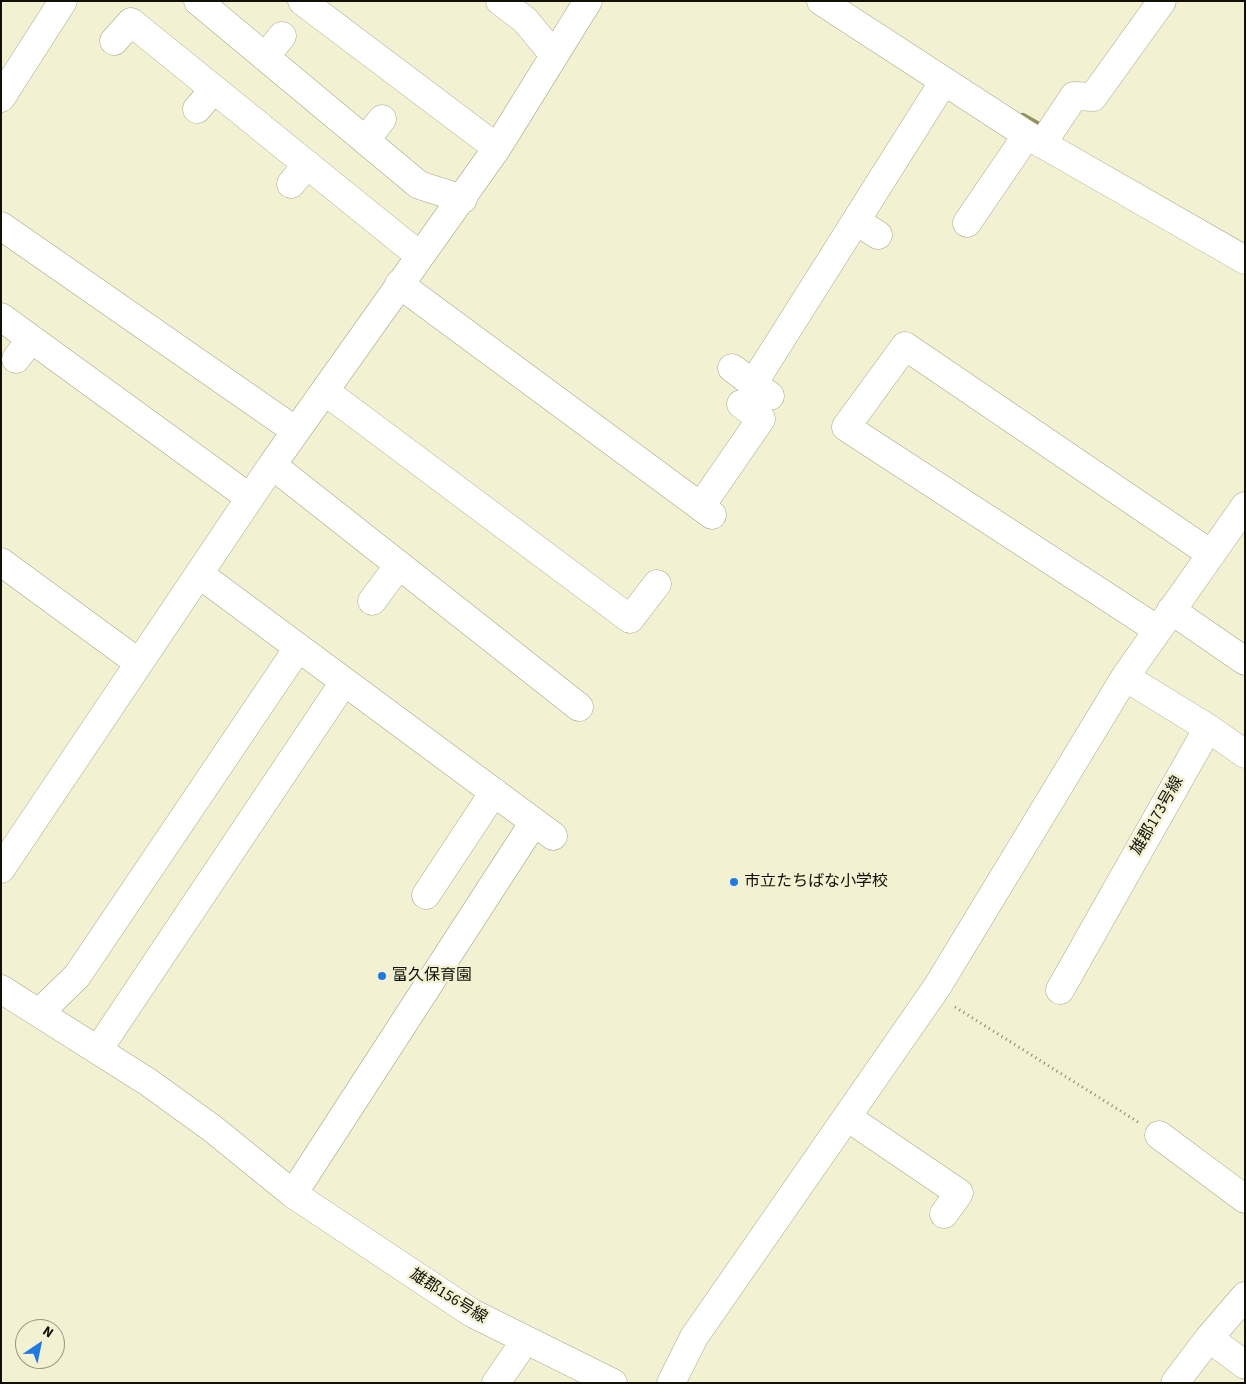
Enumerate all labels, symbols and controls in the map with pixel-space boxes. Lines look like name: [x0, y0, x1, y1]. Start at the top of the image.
street label: 雄郡173号線: [1128, 773, 1188, 859]
place label: 市立たちばな小学校: [744, 872, 888, 892]
marker: 市立たちばな小学校: [728, 876, 740, 888]
place label: 富久保育園: [392, 966, 472, 986]
marker: 富久保育園: [376, 970, 388, 982]
street label: 雄郡156号線: [406, 1266, 490, 1328]
north arrow: [15, 1319, 65, 1369]
text: N: [38, 1321, 57, 1343]

